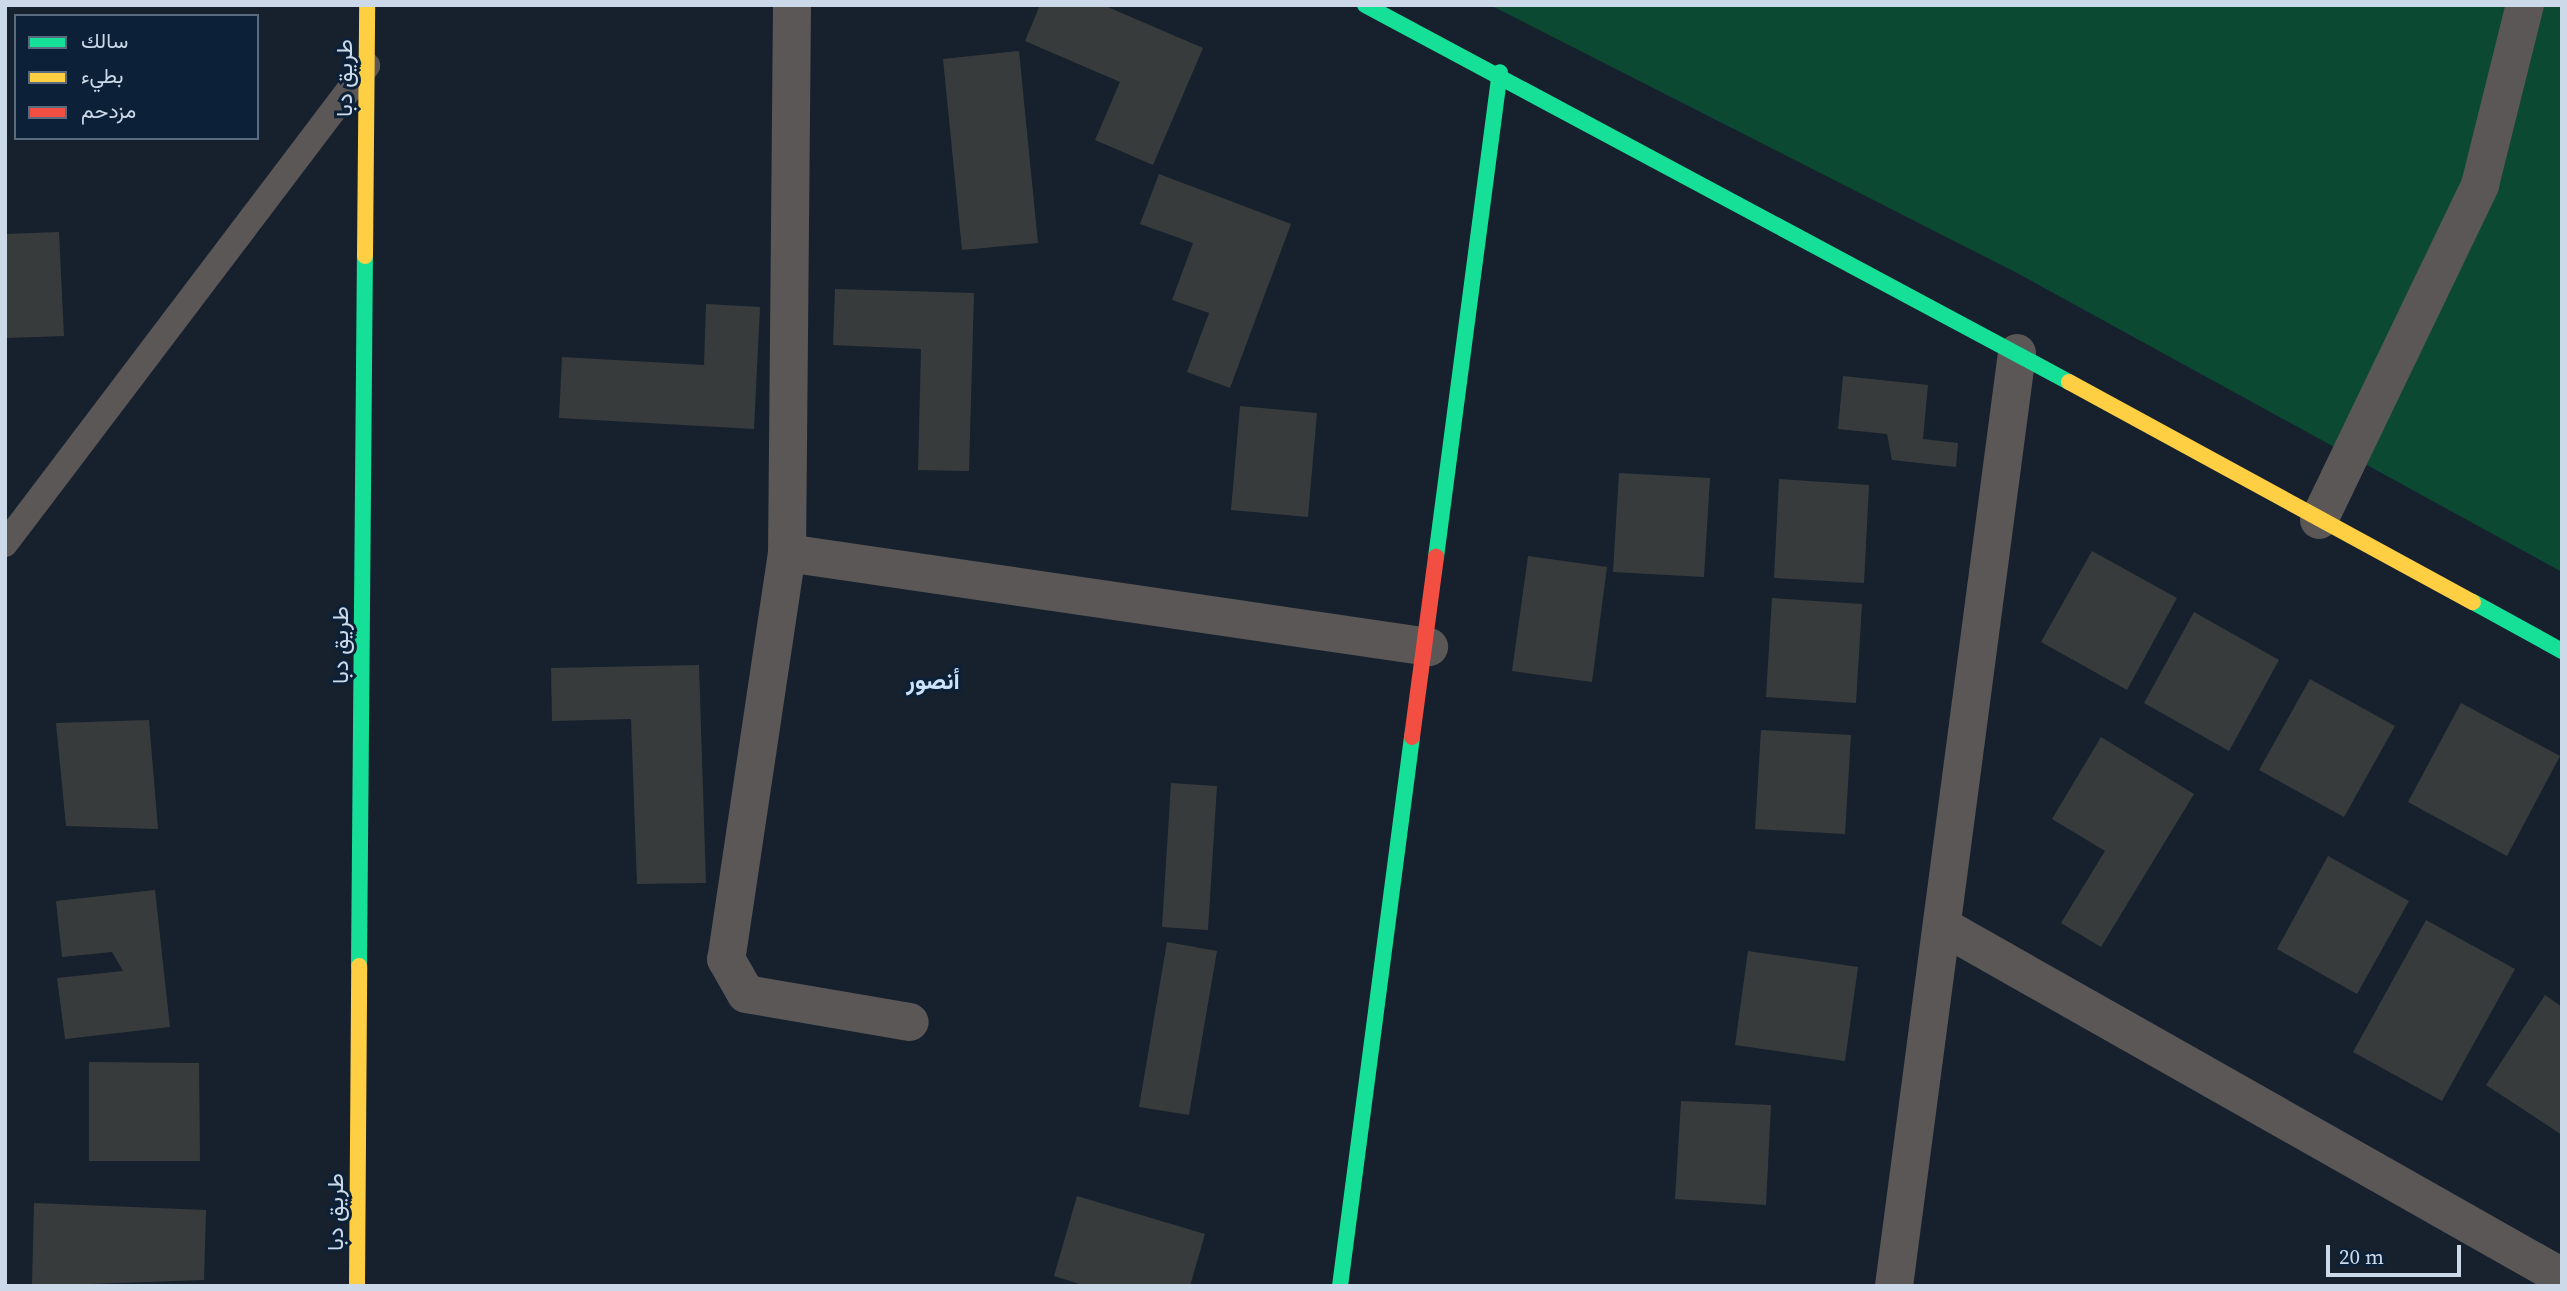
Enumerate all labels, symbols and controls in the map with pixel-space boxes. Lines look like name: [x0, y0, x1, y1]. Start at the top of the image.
legend: [14, 14, 259, 140]
text: سالك: [81, 26, 128, 55]
street label: طريق دبا: [330, 39, 358, 117]
text: بطيء: [81, 61, 124, 90]
text: مزدحم: [81, 96, 136, 125]
street label: طريق دبا: [326, 606, 354, 684]
district label: أنصور: [906, 667, 960, 695]
street label: طريق دبا: [321, 1173, 349, 1251]
scale bar: [2329, 1232, 2464, 1276]
text: 20 m: [2339, 1242, 2384, 1271]

